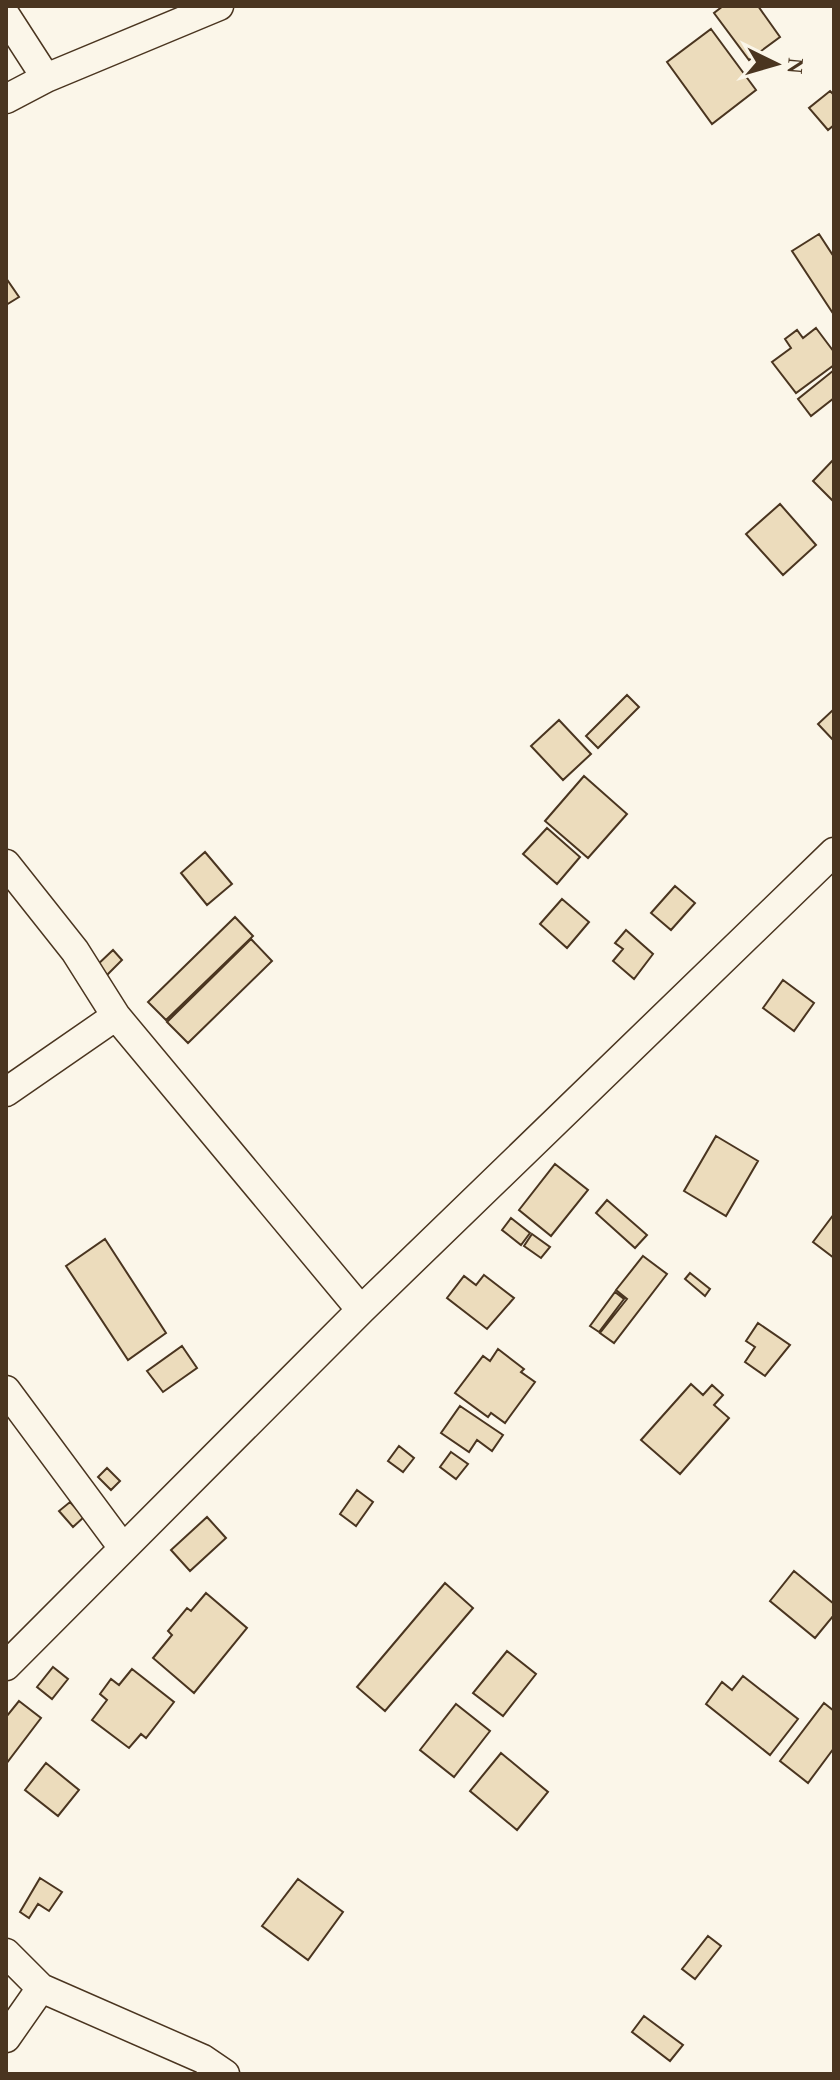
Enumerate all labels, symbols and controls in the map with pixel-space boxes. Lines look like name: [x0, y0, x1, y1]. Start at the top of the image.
north arrow: [736, 24, 816, 104]
text: N: [782, 57, 809, 75]

